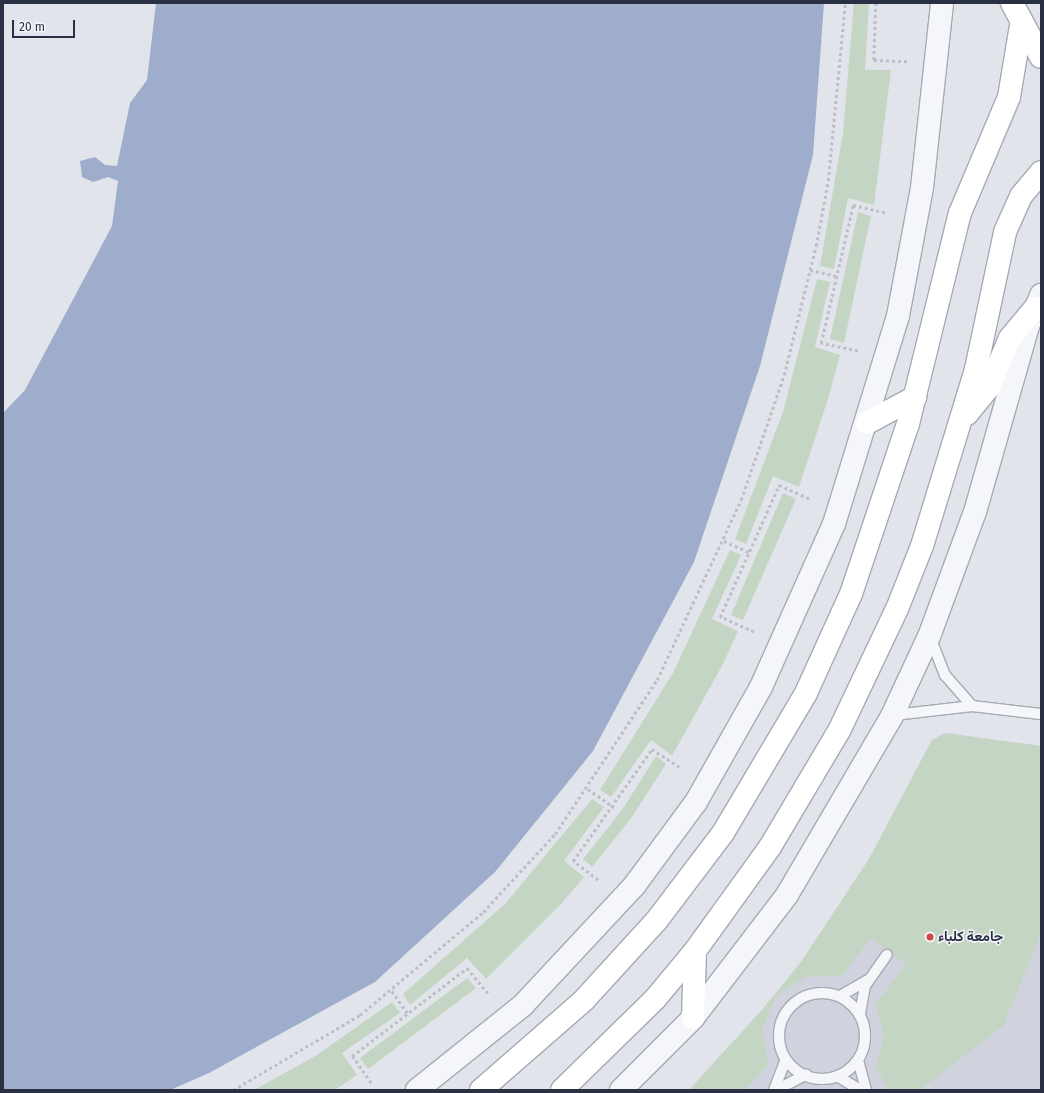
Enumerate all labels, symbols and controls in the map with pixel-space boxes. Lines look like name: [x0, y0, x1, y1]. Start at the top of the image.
scale bar: [14, 12, 77, 38]
text: 20 m: [19, 20, 45, 34]
place label: جامعة كلباء: [938, 929, 1003, 945]
marker: جامعة كلباء: [925, 932, 935, 942]

